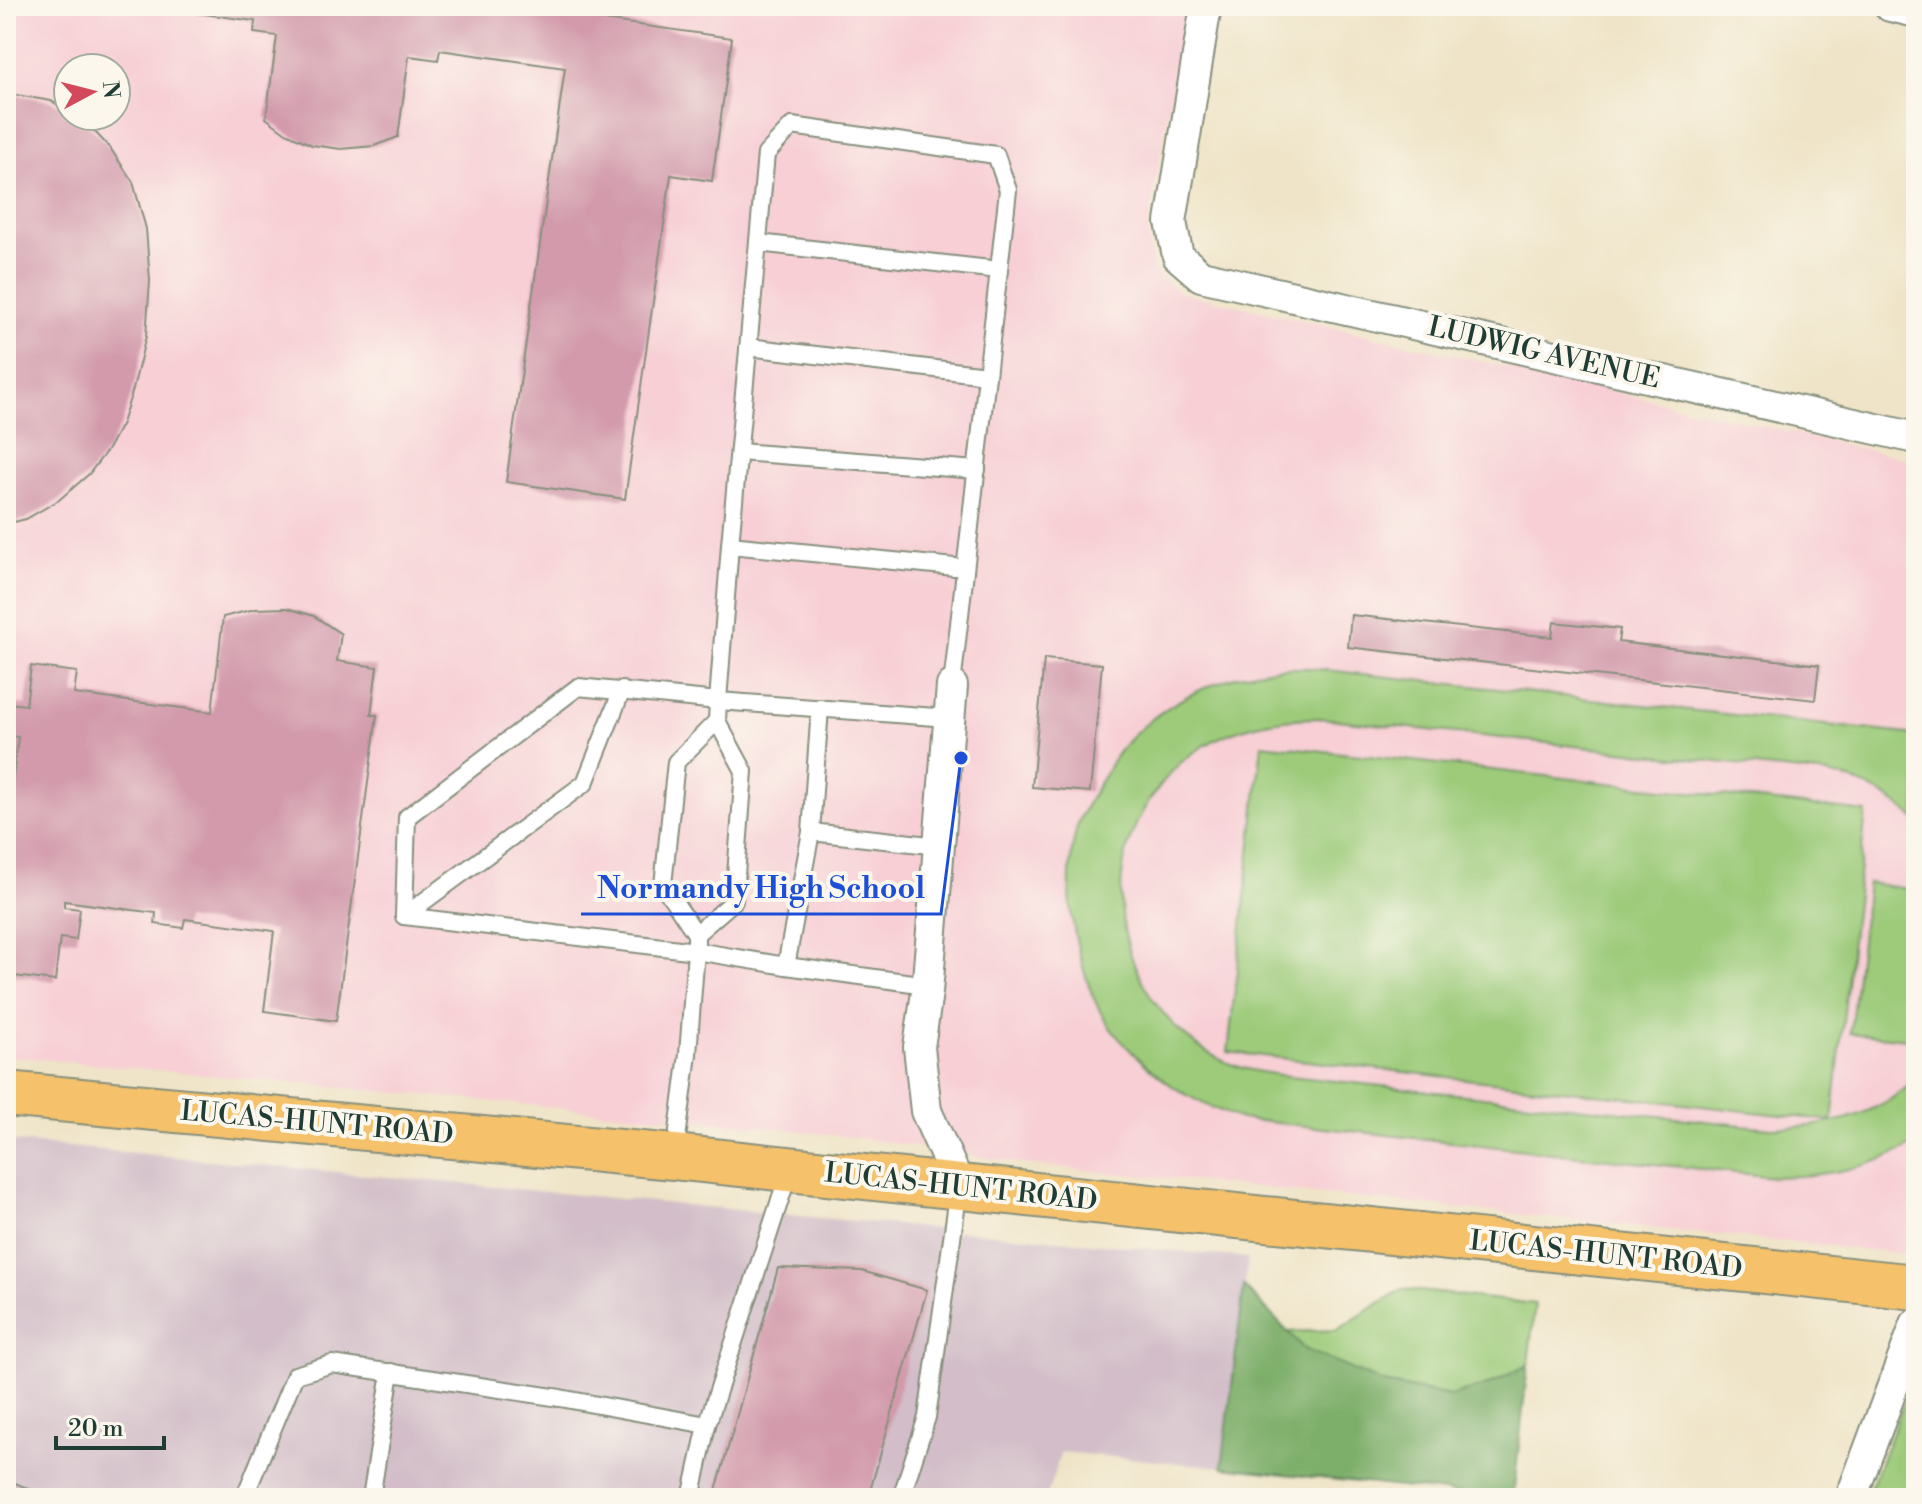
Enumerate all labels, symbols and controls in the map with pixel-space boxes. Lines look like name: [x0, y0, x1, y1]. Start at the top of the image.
north arrow: [52, 52, 132, 132]
text: N: [96, 79, 125, 101]
street label: LUDWIG AVENUE: [1424, 309, 1664, 397]
callout: Normandy High School: [581, 860, 941, 914]
text: Normandy High School: [597, 870, 925, 908]
street label: LUCAS-HUNT ROAD: [179, 1094, 455, 1152]
street label: LUCAS-HUNT ROAD: [823, 1155, 1099, 1219]
street label: LUCAS-HUNT ROAD: [1468, 1223, 1744, 1287]
scale bar: [56, 1400, 164, 1450]
text: 20 m: [68, 1414, 124, 1444]

